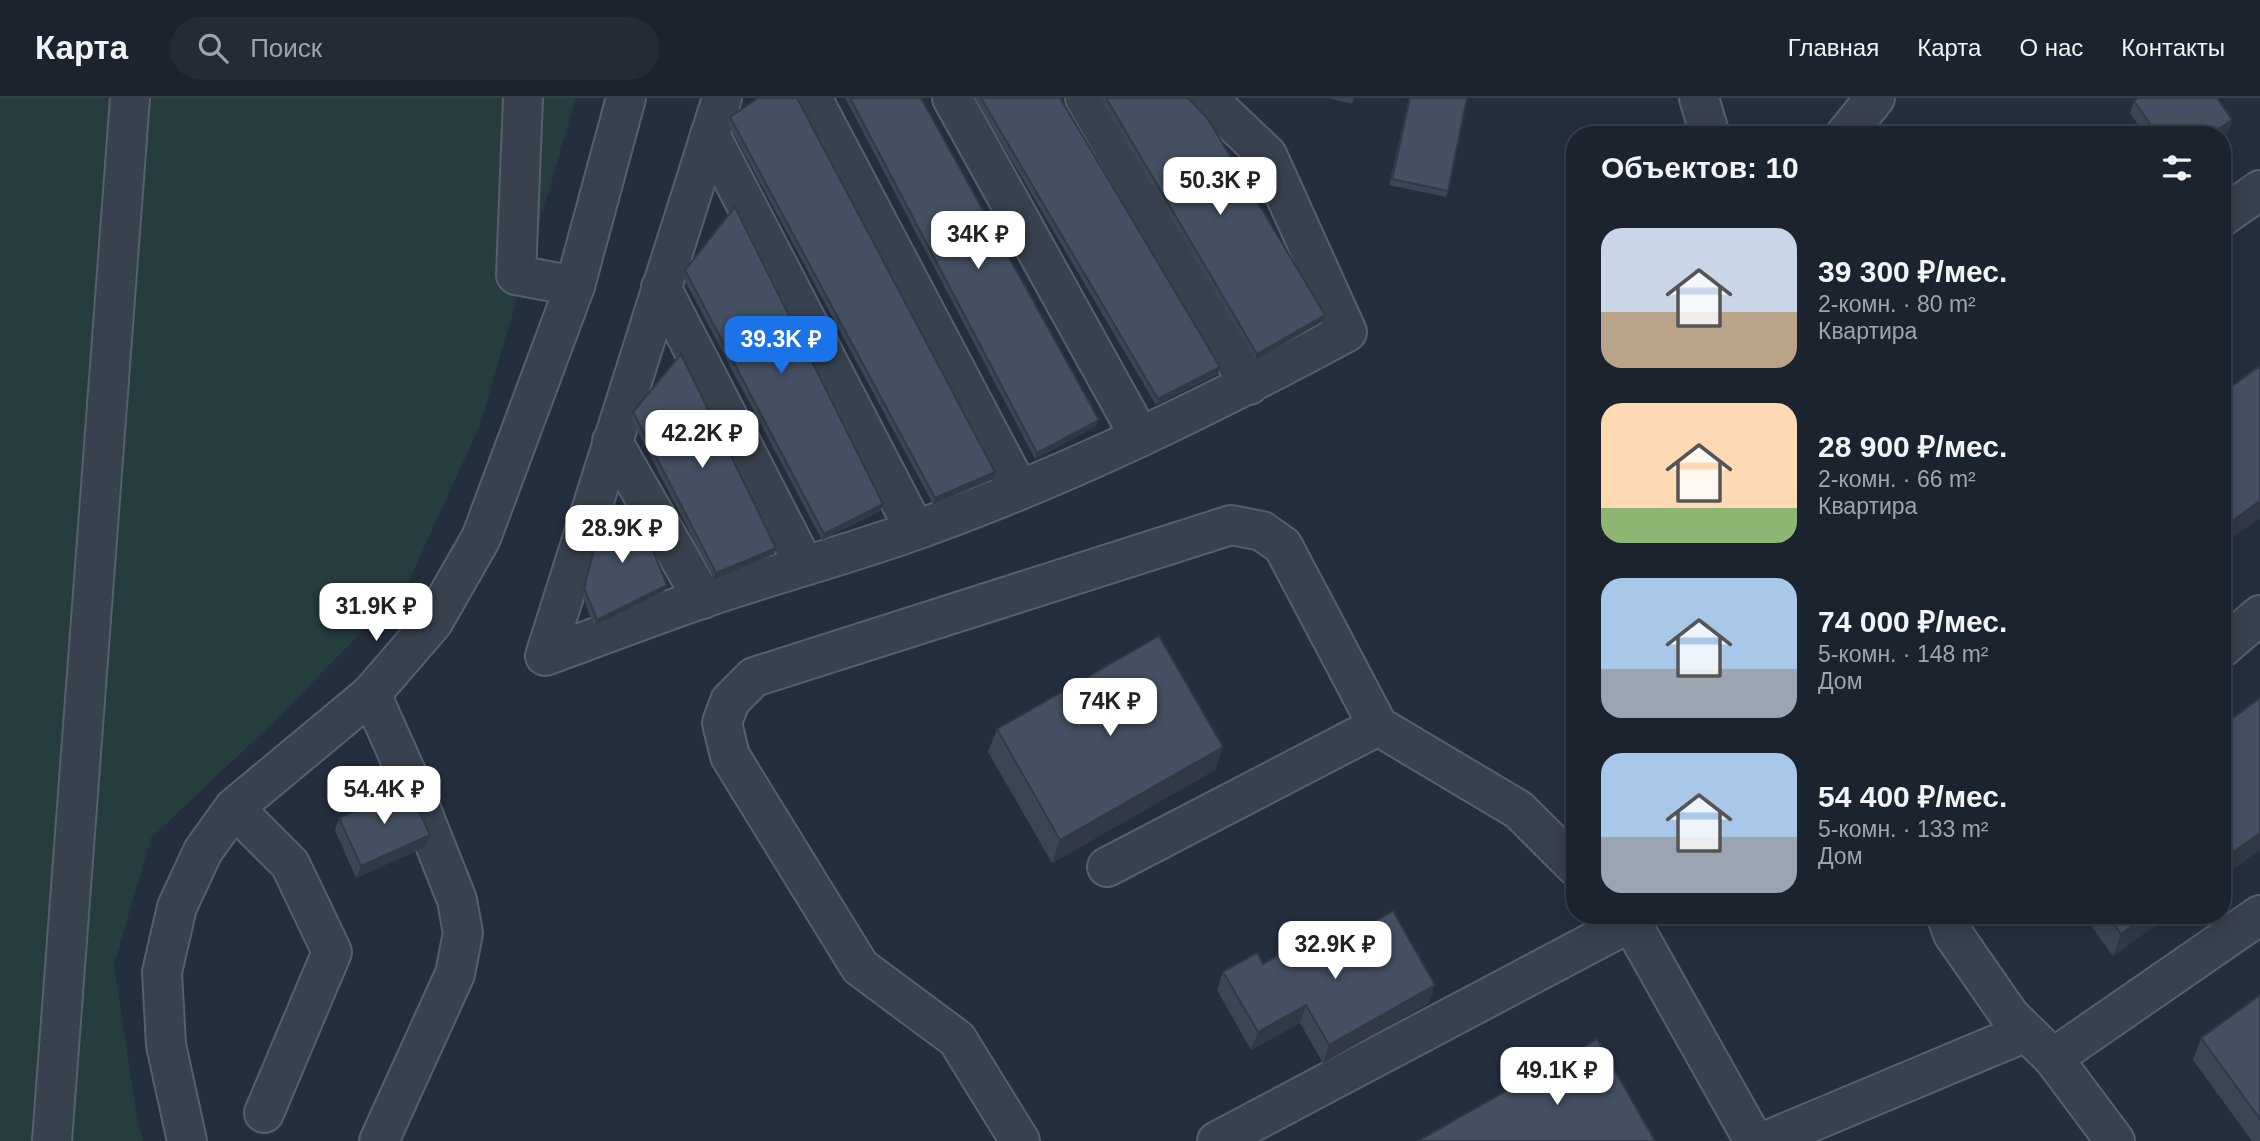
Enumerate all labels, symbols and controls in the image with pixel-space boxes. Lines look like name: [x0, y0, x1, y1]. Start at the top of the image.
search box: [170, 17, 660, 80]
text: Карта: [35, 29, 128, 66]
icon: search: [194, 29, 232, 67]
text: Поиск: [250, 33, 322, 63]
text: Главная: [1788, 34, 1879, 61]
text: Карта: [1917, 34, 1981, 61]
text: О нас: [2019, 34, 2083, 61]
text: Контакты: [2121, 34, 2225, 61]
icon: filters: [2158, 149, 2196, 187]
text: Объектов: 10: [1601, 151, 1799, 184]
pin: 50.3K ₽: [1155, 158, 1285, 217]
text: 50.3K ₽: [1179, 167, 1261, 193]
pin: 34K ₽: [929, 212, 1027, 271]
text: 34K ₽: [947, 221, 1009, 247]
text: 39 300 ₽/мес.: [1818, 255, 2007, 288]
icon: home: [1657, 256, 1741, 340]
text: 2-комн. · 80 m²: [1818, 291, 1976, 317]
pin: 39.3K ₽: [716, 316, 846, 376]
text: Квартира: [1818, 318, 1917, 344]
text: 39.3K ₽: [740, 326, 822, 352]
pin: 42.2K ₽: [637, 410, 767, 470]
text: 42.2K ₽: [661, 420, 743, 446]
text: 28 900 ₽/мес.: [1818, 430, 2007, 463]
icon: home: [1657, 431, 1741, 515]
text: 2-комн. · 66 m²: [1818, 466, 1976, 492]
text: Квартира: [1818, 493, 1917, 519]
pin: 28.9K ₽: [557, 505, 687, 565]
text: 28.9K ₽: [581, 515, 663, 541]
pin: 31.9K ₽: [311, 584, 441, 643]
text: 31.9K ₽: [335, 593, 417, 619]
text: 74 000 ₽/мес.: [1818, 605, 2007, 638]
icon: home: [1657, 606, 1741, 690]
text: 5-комн. · 148 m²: [1818, 641, 1989, 667]
text: Дом: [1818, 668, 1862, 694]
pin: 74K ₽: [1061, 678, 1159, 738]
text: 74K ₽: [1079, 688, 1141, 714]
pin: 54.4K ₽: [319, 766, 449, 826]
text: 54.4K ₽: [343, 776, 425, 802]
text: 54 400 ₽/мес.: [1818, 780, 2007, 813]
icon: home: [1657, 781, 1741, 865]
text: 5-комн. · 133 m²: [1818, 816, 1989, 842]
text: Дом: [1818, 843, 1862, 869]
pin: 32.9K ₽: [1270, 922, 1400, 981]
text: 32.9K ₽: [1294, 931, 1376, 957]
pin: 49.1K ₽: [1492, 1048, 1622, 1107]
text: 49.1K ₽: [1516, 1057, 1598, 1083]

